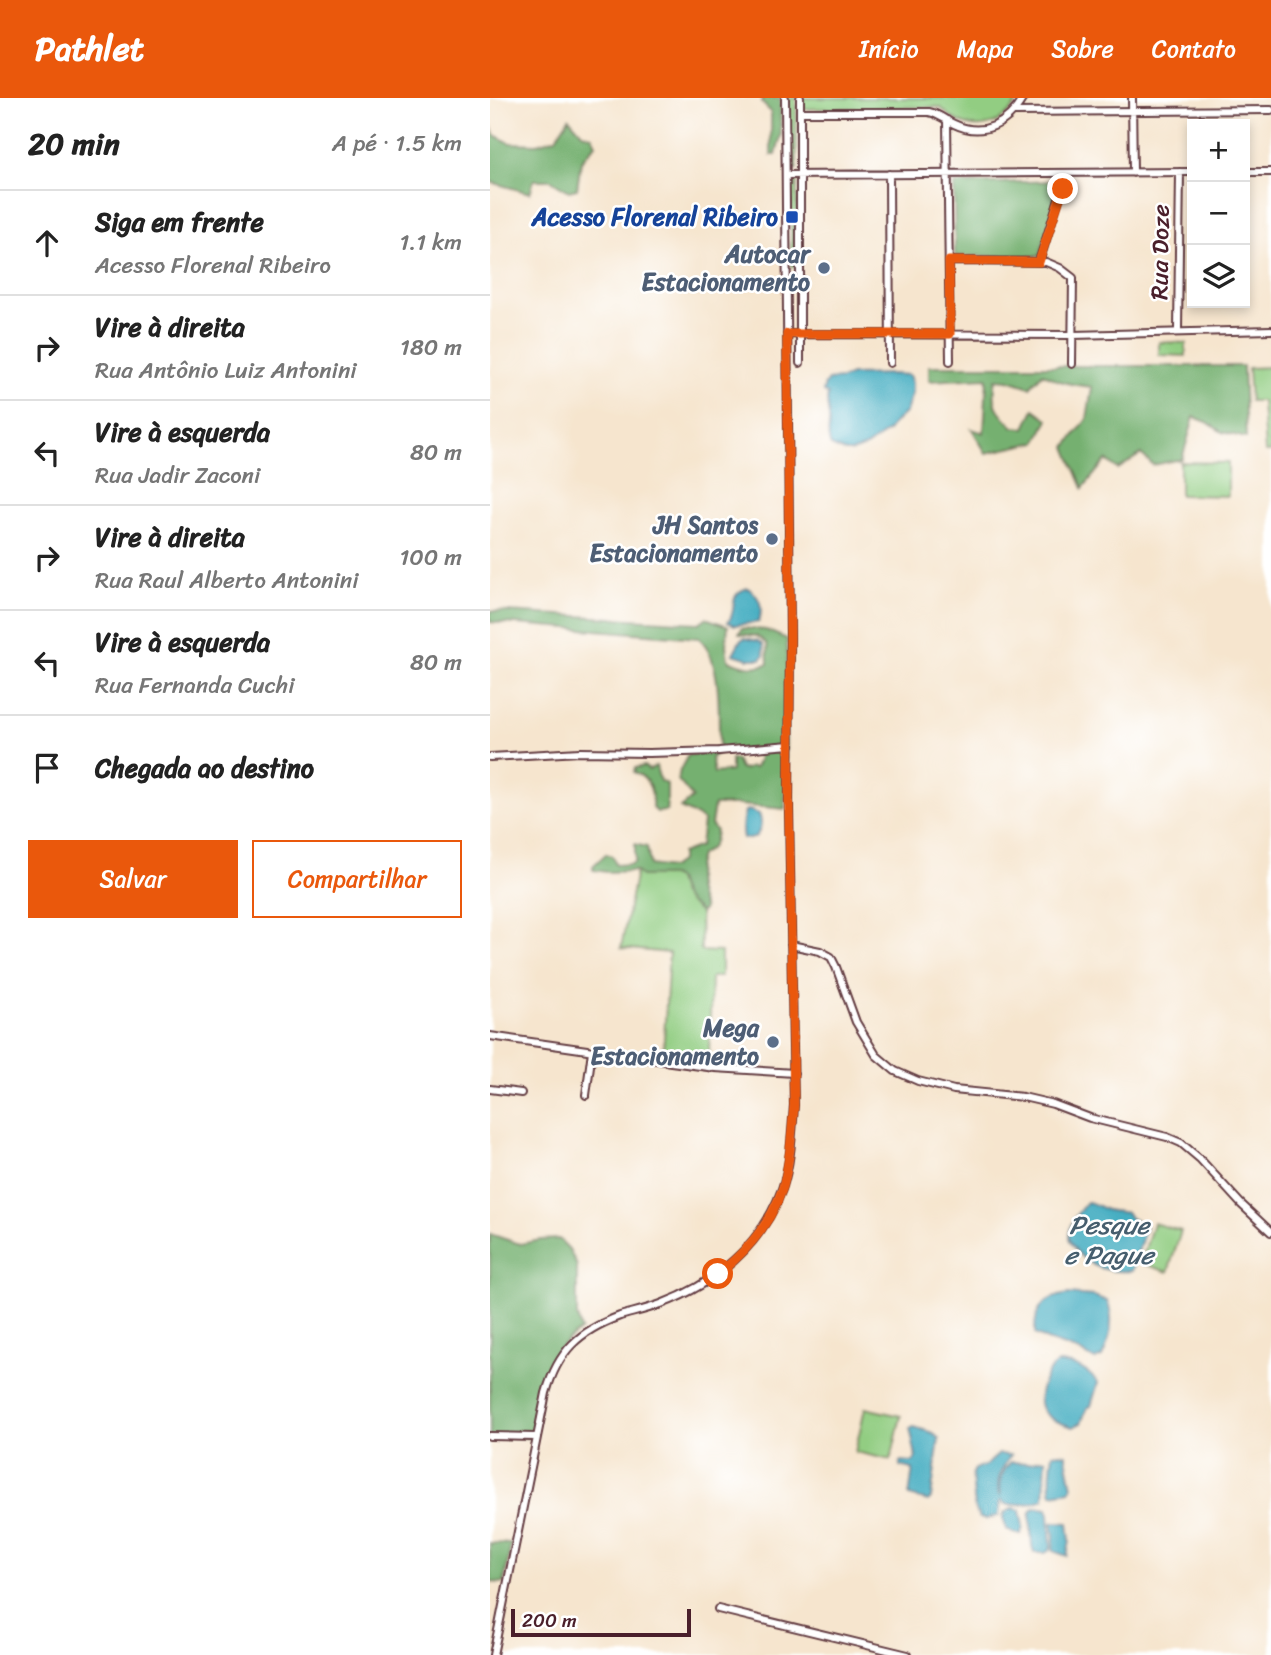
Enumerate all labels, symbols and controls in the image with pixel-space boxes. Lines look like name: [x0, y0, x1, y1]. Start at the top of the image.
text: Pathlet: [35, 20, 144, 78]
text: Início: [859, 28, 919, 70]
text: Mapa: [957, 28, 1013, 70]
text: Sobre: [1051, 28, 1114, 70]
text: Contato: [1152, 28, 1236, 70]
text: 20 min: [28, 117, 120, 171]
map controls: [1187, 119, 1250, 308]
button: +: [1187, 119, 1250, 182]
text: A pé · 1.5 km: [332, 123, 462, 164]
route end: [1047, 173, 1078, 204]
button: −: [1187, 182, 1250, 245]
place label: Acesso Florenal Ribeiro: [531, 196, 778, 238]
text: Siga em frente: [95, 199, 264, 245]
street label: Rua Doze: [1138, 204, 1182, 300]
marker: Acesso Florenal Ribeiro: [784, 209, 800, 225]
text: 1.1 km: [399, 222, 462, 263]
icon: ahead: [28, 224, 66, 262]
place label: Autocar Estacionamento: [641, 233, 812, 303]
text: Acesso Florenal Ribeiro: [95, 245, 331, 286]
button: layers: [1187, 245, 1250, 308]
marker: Autocar Estacionamento: [816, 260, 832, 276]
text: Vire à direita: [95, 304, 245, 350]
text: 180 m: [400, 327, 462, 368]
icon: right: [28, 329, 66, 367]
text: Rua Antônio Luiz Antonini: [95, 350, 357, 391]
text: Vire à esquerda: [95, 409, 270, 455]
text: 80 m: [410, 432, 462, 473]
icon: left: [28, 434, 66, 472]
text: Rua Jadir Zaconi: [95, 455, 260, 496]
place label: JH Santos Estacionamento: [589, 504, 759, 574]
text: Vire à direita: [95, 514, 245, 560]
marker: JH Santos Estacionamento: [764, 531, 780, 547]
text: 100 m: [399, 537, 462, 578]
icon: right: [28, 539, 66, 577]
text: Rua Raul Alberto Antonini: [95, 560, 359, 601]
text: Vire à esquerda: [95, 619, 270, 665]
text: 80 m: [410, 642, 462, 683]
icon: left: [28, 644, 66, 682]
text: Rua Fernanda Cuchi: [95, 665, 295, 706]
text: Chegada ao destino: [95, 745, 314, 791]
icon: arrive: [28, 749, 66, 787]
button: Salvar: [28, 840, 238, 918]
button: Compartilhar: [252, 840, 462, 918]
place label: Mega Estacionamento: [590, 1007, 760, 1077]
marker: Mega Estacionamento: [765, 1034, 781, 1050]
water label: Pesque e Pague: [1064, 1202, 1156, 1278]
route start: [702, 1258, 733, 1289]
text: 200 m: [522, 1604, 577, 1637]
scale bar: [511, 1606, 691, 1638]

